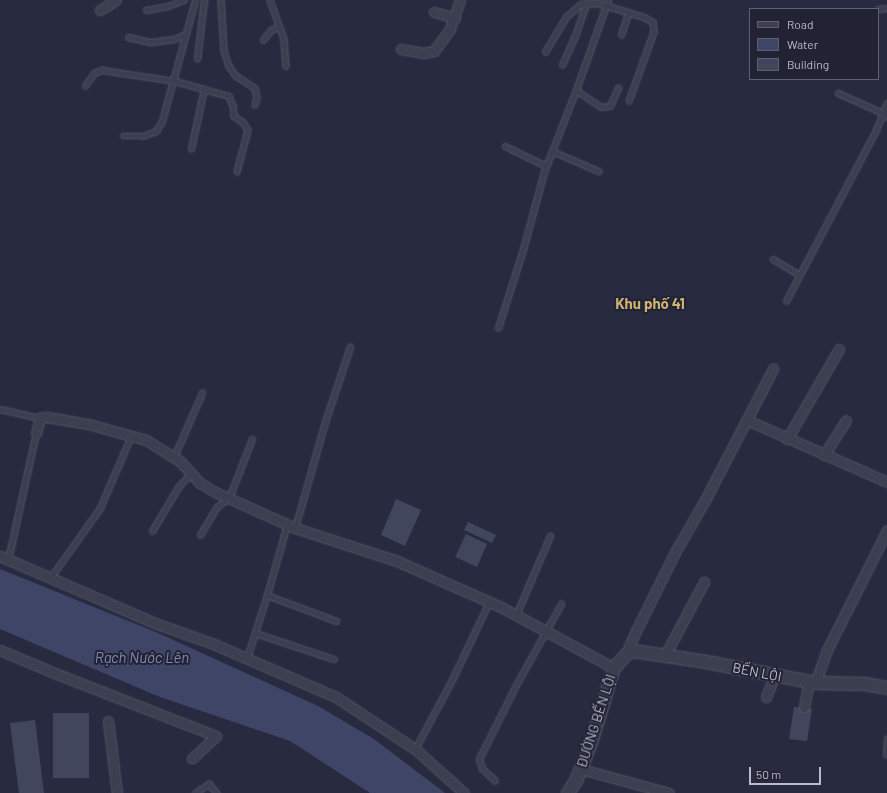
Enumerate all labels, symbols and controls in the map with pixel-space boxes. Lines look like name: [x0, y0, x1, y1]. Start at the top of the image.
legend: [749, 8, 879, 80]
text: Road: [787, 17, 814, 31]
text: Water: [787, 37, 818, 51]
text: Building: [787, 57, 829, 71]
district label: Khu phố 41: [615, 295, 685, 313]
water label: Rạch Nước Lên: [95, 649, 189, 667]
street label: BẾN LỘI: [731, 659, 783, 685]
street label: ĐƯỜNG BẾN LỘI: [573, 672, 619, 770]
scale bar: [751, 759, 823, 785]
text: 50 m: [756, 767, 781, 781]

